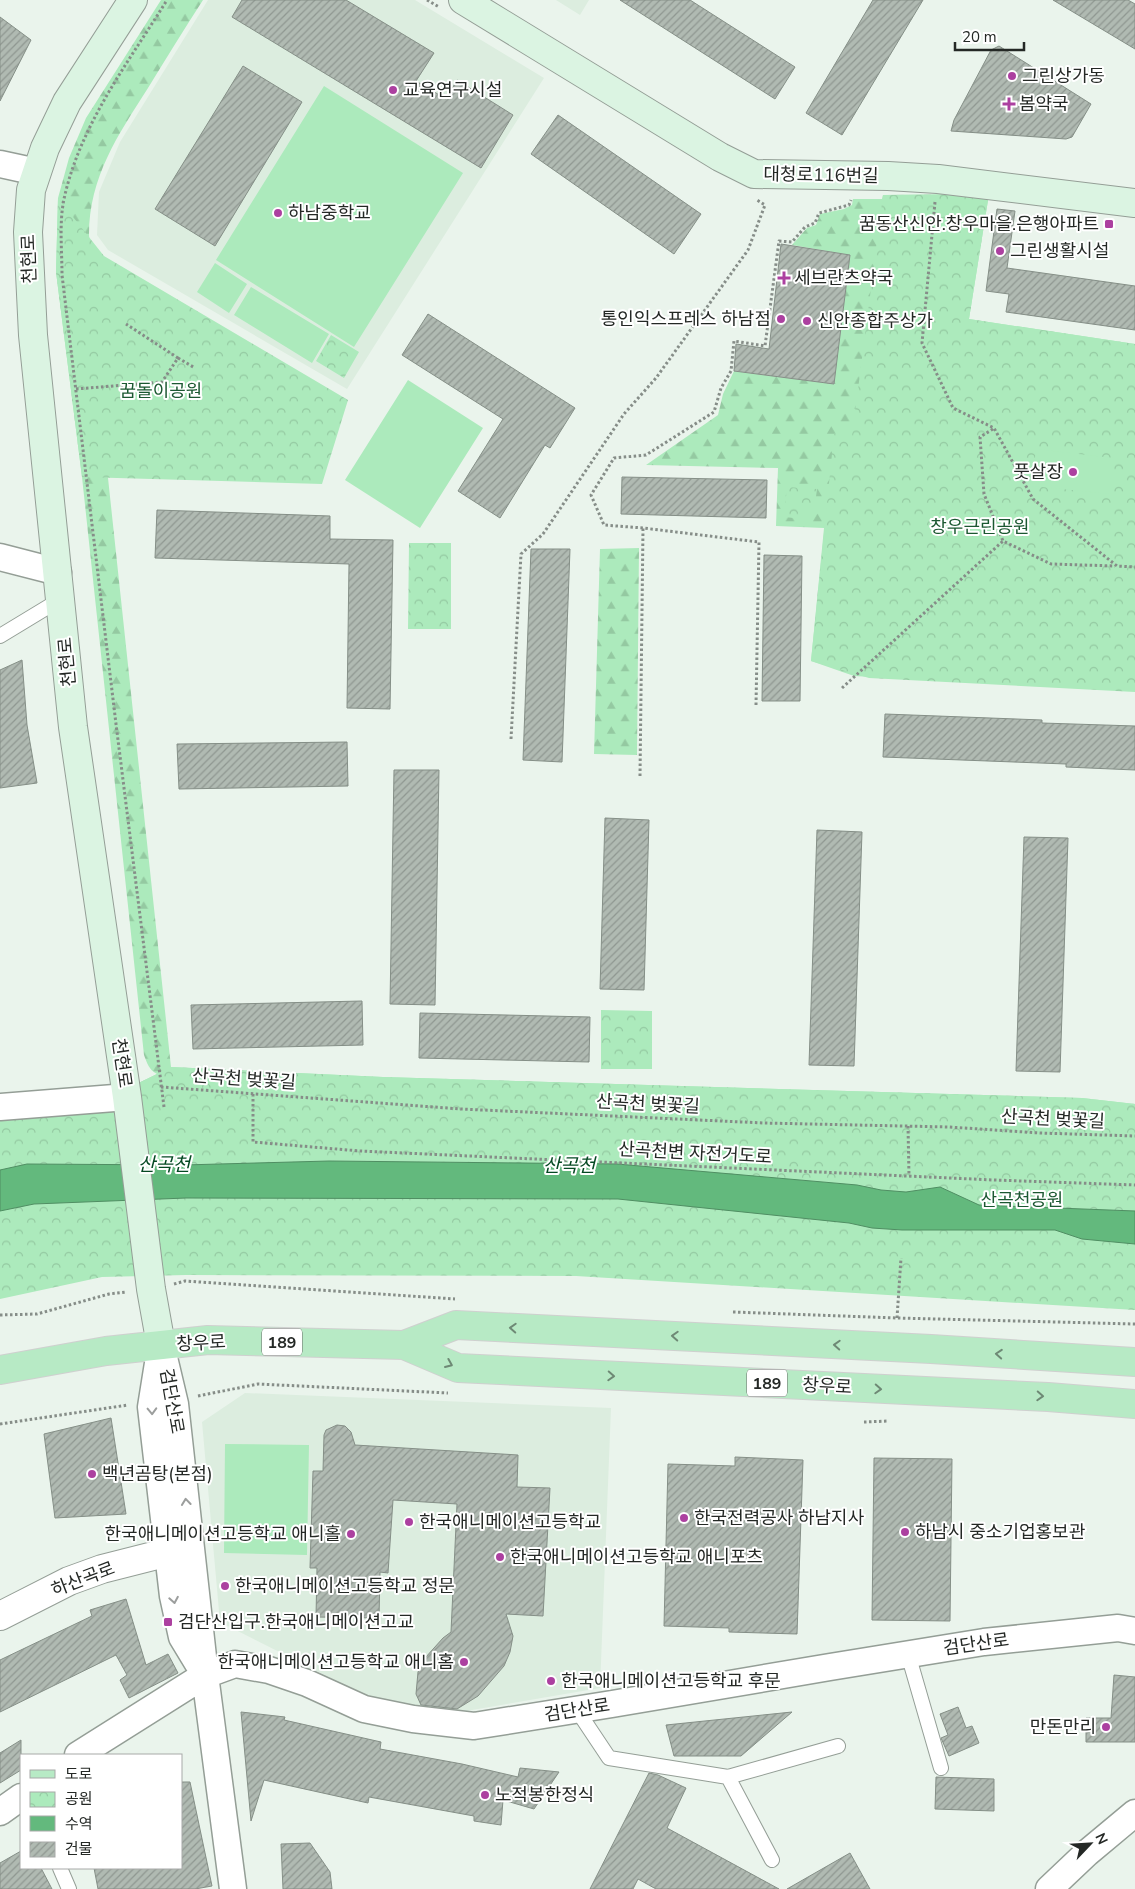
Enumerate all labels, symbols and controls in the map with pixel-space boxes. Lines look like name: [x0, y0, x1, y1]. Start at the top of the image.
scale bar: [955, 20, 1024, 52]
text: 20 m: [962, 27, 997, 47]
place label: 그린상가동: [1022, 64, 1105, 88]
marker: 그린상가동: [1006, 70, 1018, 82]
place label: 교육연구시설: [403, 78, 502, 102]
marker: 교육연구시설: [387, 84, 399, 96]
place label: 봄약국: [1019, 92, 1069, 116]
marker: 봄약국: [1003, 98, 1015, 110]
street label: 대청로116번길: [763, 162, 879, 188]
place label: 하남중학교: [288, 201, 371, 225]
marker: 하남중학교: [272, 207, 284, 219]
place label: 꿈동산신안.창우마을.은행아파트: [859, 212, 1099, 236]
marker: 꿈동산신안.창우마을.은행아파트: [1103, 218, 1115, 230]
street label: 천현로: [16, 234, 42, 284]
place label: 그린생활시설: [1010, 239, 1109, 263]
marker: 그린생활시설: [994, 245, 1006, 257]
place label: 세브란츠약국: [794, 266, 893, 290]
marker: 세브란츠약국: [778, 272, 790, 284]
place label: 통인익스프레스 하남점: [601, 307, 771, 331]
place label: 신안종합주상가: [817, 309, 933, 333]
marker: 통인익스프레스 하남점: [775, 313, 787, 325]
marker: 신안종합주상가: [801, 315, 813, 327]
park label: 꿈돌이공원: [120, 379, 202, 403]
place label: 풋살장: [1013, 460, 1063, 484]
marker: 풋살장: [1067, 466, 1079, 478]
park label: 창우근린공원: [930, 515, 1030, 539]
street label: 천현로: [53, 636, 81, 688]
street label: 천현로: [107, 1037, 137, 1089]
street label: 산곡천 벚꽃길: [191, 1063, 297, 1095]
street label: 산곡천 벚꽃길: [595, 1089, 701, 1119]
street label: 산곡천 벚꽃길: [1000, 1104, 1106, 1134]
street label: 산곡천변 자전거도로: [618, 1137, 772, 1169]
water label: 산곡천: [138, 1152, 192, 1178]
water label: 산곡천: [543, 1153, 597, 1179]
park label: 산곡천공원: [981, 1188, 1063, 1212]
one-way arrow: [508, 1323, 516, 1333]
road number: 189: [262, 1328, 302, 1355]
street label: 창우로: [176, 1330, 226, 1356]
one-way arrow: [671, 1331, 679, 1342]
one-way arrow: [833, 1339, 841, 1350]
one-way arrow: [995, 1348, 1003, 1359]
one-way arrow: [444, 1358, 453, 1369]
street label: 검단산로: [154, 1366, 190, 1436]
one-way arrow: [607, 1370, 615, 1381]
road number: 189: [747, 1370, 787, 1396]
street label: 창우로: [802, 1373, 852, 1399]
one-way arrow: [874, 1383, 882, 1394]
one-way arrow: [1036, 1391, 1044, 1402]
one-way arrow: [147, 1408, 157, 1415]
place label: 백년곰탕(본점): [102, 1462, 213, 1486]
marker: 백년곰탕(본점): [86, 1468, 98, 1480]
one-way arrow: [181, 1498, 192, 1506]
place label: 한국전력공사 하남지사: [694, 1506, 865, 1530]
place label: 한국애니메이션고등학교: [419, 1510, 601, 1534]
marker: 한국전력공사 하남지사: [678, 1512, 690, 1524]
marker: 한국애니메이션고등학교: [403, 1516, 415, 1528]
place label: 하남시 중소기업홍보관: [915, 1520, 1086, 1544]
place label: 한국애니메이션고등학교 애니홀: [105, 1522, 341, 1546]
marker: 하남시 중소기업홍보관: [899, 1526, 911, 1538]
marker: 한국애니메이션고등학교 애니홀: [345, 1528, 357, 1540]
place label: 한국애니메이션고등학교 애니포츠: [510, 1545, 763, 1569]
marker: 한국애니메이션고등학교 애니포츠: [494, 1551, 506, 1563]
street label: 하산곡로: [48, 1556, 118, 1602]
place label: 한국애니메이션고등학교 정문: [235, 1574, 455, 1598]
marker: 한국애니메이션고등학교 정문: [219, 1580, 231, 1592]
one-way arrow: [169, 1596, 179, 1605]
place label: 검단산입구.한국애니메이션고교: [178, 1610, 414, 1634]
marker: 검단산입구.한국애니메이션고교: [162, 1616, 174, 1628]
street label: 검단산로: [942, 1628, 1010, 1660]
place label: 한국애니메이션고등학교 애니홈: [218, 1650, 454, 1674]
marker: 한국애니메이션고등학교 애니홈: [458, 1656, 470, 1668]
place label: 한국애니메이션고등학교 후문: [561, 1669, 781, 1693]
marker: 한국애니메이션고등학교 후문: [545, 1675, 557, 1687]
street label: 검단산로: [542, 1693, 612, 1727]
place label: 만돈만리: [1030, 1715, 1096, 1739]
marker: 만돈만리: [1100, 1721, 1112, 1733]
legend: [20, 1754, 182, 1869]
text: 도로: [65, 1764, 93, 1784]
place label: 노적봉한정식: [495, 1783, 594, 1807]
text: 공원: [65, 1789, 93, 1809]
marker: 노적봉한정식: [479, 1789, 491, 1801]
text: 수역: [65, 1814, 93, 1834]
north arrow: [1065, 1819, 1115, 1869]
text: N: [1091, 1830, 1112, 1847]
text: 건물: [65, 1839, 93, 1859]

